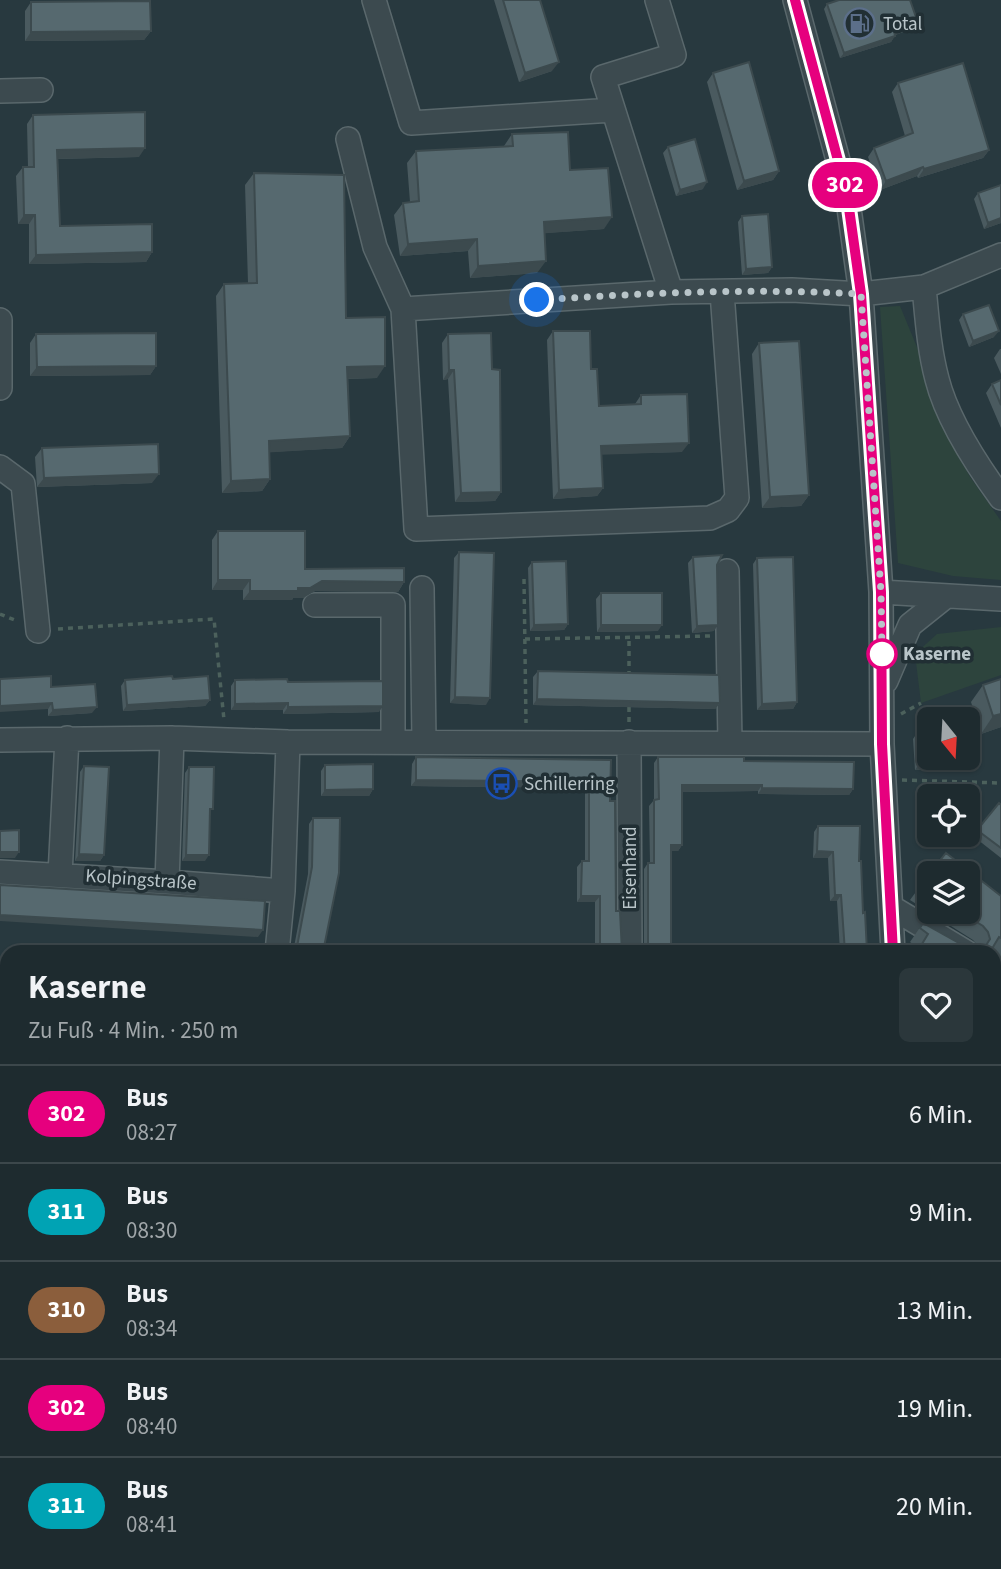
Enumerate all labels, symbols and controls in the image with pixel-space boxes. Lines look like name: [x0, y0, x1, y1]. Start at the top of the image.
fuel station icon: Total: [843, 7, 877, 41]
place label: Total: [883, 11, 922, 38]
line badge: 302: [805, 162, 885, 208]
text: 302: [826, 167, 864, 202]
your location: [519, 282, 554, 317]
marker: Kaserne: [867, 639, 897, 669]
place label: Kaserne: [903, 641, 971, 668]
north arrow: [917, 707, 980, 770]
map controls: [917, 707, 980, 924]
bus stop icon: Schillerring: [484, 767, 518, 801]
place label: Schillerring: [524, 771, 615, 798]
button: locate: [917, 784, 980, 847]
street label: Eisenhand: [617, 826, 644, 910]
button: layers: [917, 861, 980, 924]
street label: Kolpingstraße: [85, 863, 197, 897]
text: Kaserne: [28, 964, 146, 1011]
button: heart: [899, 968, 973, 1042]
text: Zu Fuß · 4 Min. · 250 m: [28, 1014, 238, 1047]
text: Bus: [126, 1079, 168, 1116]
text: 302: [47, 1096, 86, 1131]
text: 6 Min.: [909, 1096, 973, 1133]
text: 08:27: [126, 1116, 177, 1149]
text: Bus: [126, 1177, 168, 1214]
text: 311: [47, 1194, 86, 1229]
text: 9 Min.: [909, 1194, 973, 1231]
text: 08:30: [126, 1214, 177, 1247]
text: Bus: [126, 1275, 168, 1312]
text: 310: [47, 1292, 86, 1327]
text: 13 Min.: [896, 1292, 973, 1329]
text: 08:34: [126, 1312, 177, 1345]
text: Bus: [126, 1373, 168, 1410]
text: 302: [47, 1390, 86, 1425]
text: 19 Min.: [896, 1390, 973, 1427]
text: 08:40: [126, 1410, 177, 1443]
text: Bus: [126, 1471, 168, 1508]
text: 311: [47, 1488, 86, 1523]
text: 20 Min.: [896, 1488, 973, 1525]
text: 08:41: [126, 1508, 177, 1541]

